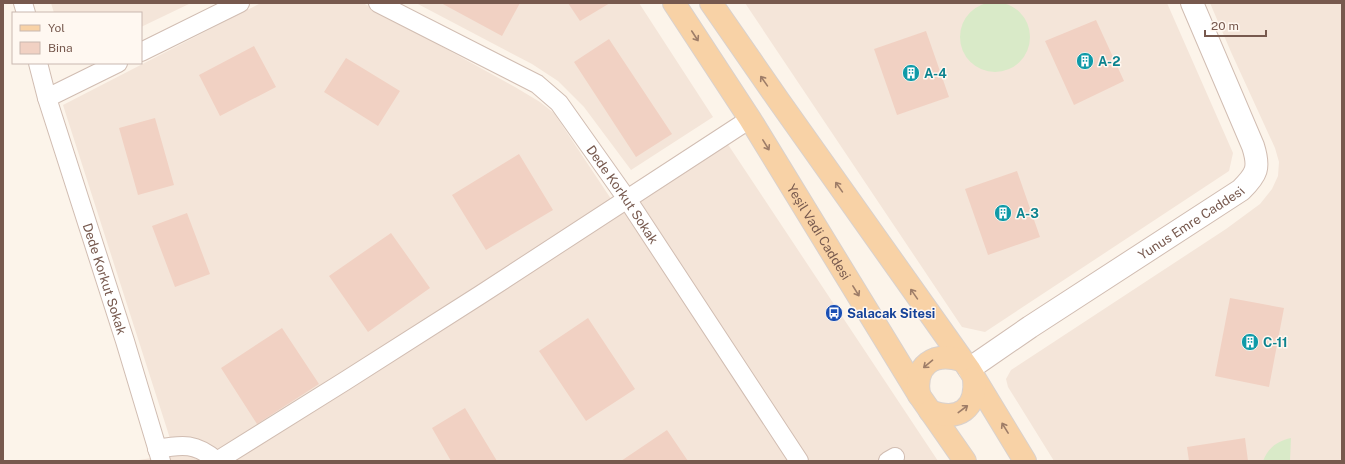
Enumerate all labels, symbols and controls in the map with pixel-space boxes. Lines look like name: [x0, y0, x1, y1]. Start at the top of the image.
legend: [12, 12, 142, 64]
scale bar: [1205, 12, 1266, 38]
text: 20 m: [1211, 19, 1239, 33]
text: Yol: [48, 21, 65, 35]
one-way arrow: [691, 30, 699, 41]
text: Bina: [48, 41, 73, 55]
building icon: A-2: [1075, 51, 1095, 71]
place label: A-2: [1098, 54, 1120, 69]
building icon: A-4: [901, 63, 921, 83]
place label: A-4: [924, 66, 947, 81]
one-way arrow: [760, 76, 768, 87]
one-way arrow: [762, 139, 770, 150]
street label: Dede Korkut Sokak: [583, 143, 661, 247]
street label: Yeşil Vadi Caddesi: [784, 182, 854, 283]
one-way arrow: [835, 182, 843, 193]
street label: Yunus Emre Caddesi: [1136, 184, 1248, 263]
building icon: A-3: [993, 203, 1013, 223]
place label: A-3: [1016, 206, 1039, 221]
street label: Dede Korkut Sokak: [80, 221, 129, 337]
one-way arrow: [852, 285, 860, 296]
one-way arrow: [910, 288, 918, 299]
bus stop icon: Salacak Sitesi: [824, 303, 844, 323]
place label: Salacak Sitesi: [847, 306, 935, 321]
building icon: C-11: [1240, 332, 1260, 352]
place label: C-11: [1263, 335, 1288, 350]
one-way arrow: [923, 359, 934, 368]
one-way arrow: [957, 405, 968, 414]
one-way arrow: [1001, 423, 1009, 434]

